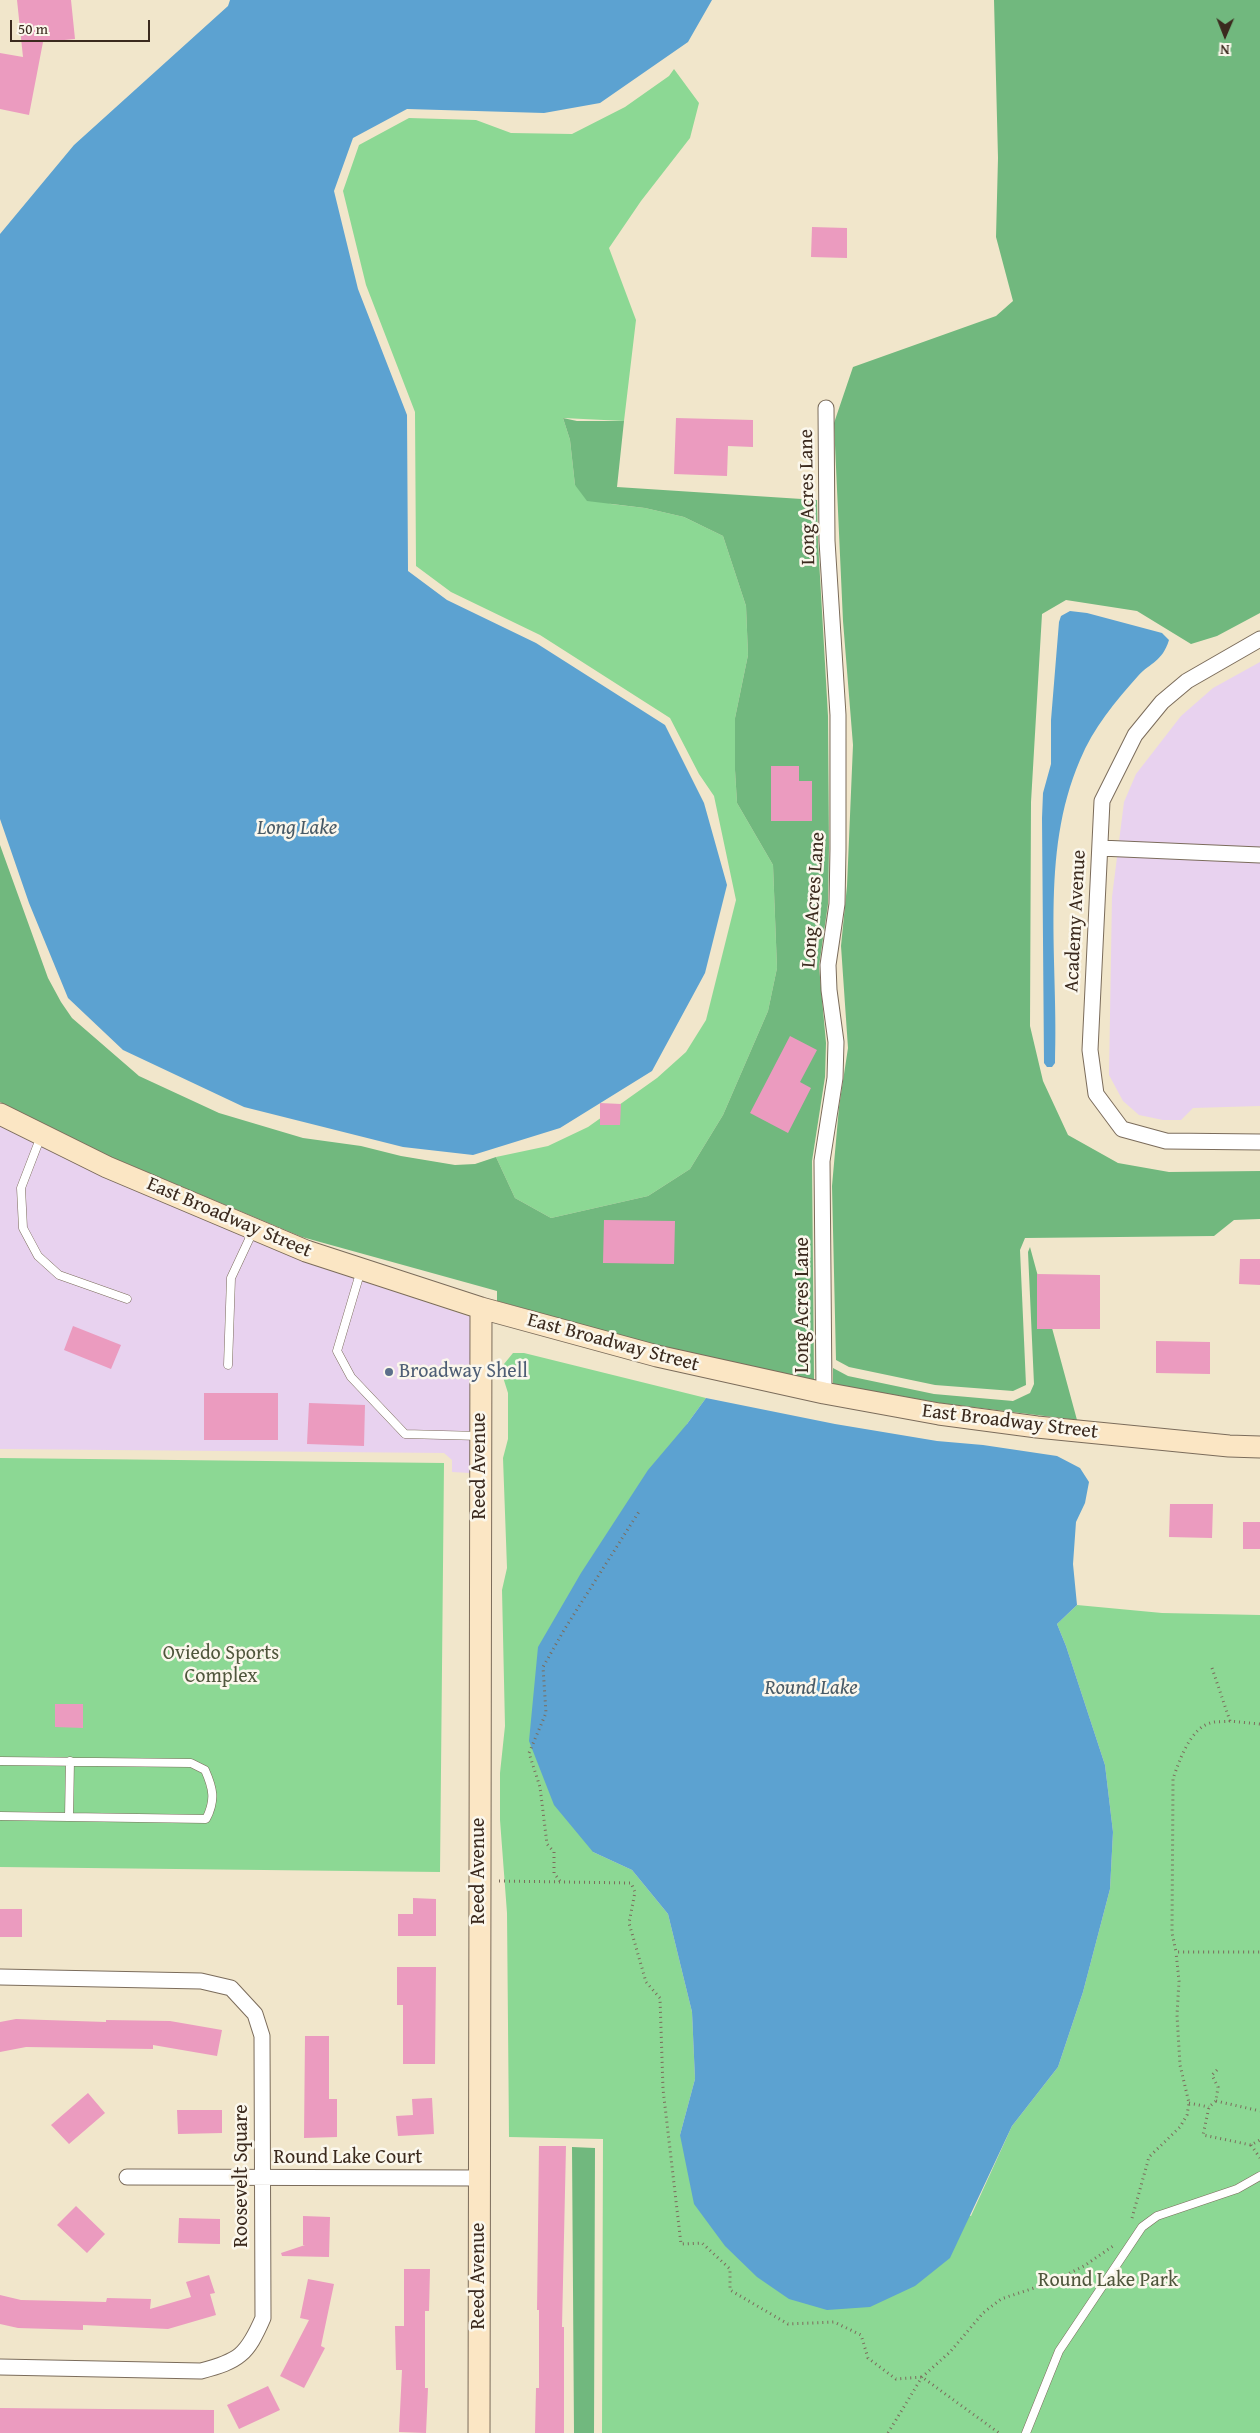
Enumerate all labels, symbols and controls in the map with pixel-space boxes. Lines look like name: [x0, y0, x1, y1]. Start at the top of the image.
scale bar: [12, 10, 152, 42]
north arrow: [1200, 10, 1250, 60]
text: 50 m: [18, 18, 48, 39]
text: N: [1220, 40, 1230, 60]
street label: Long Acres Lane: [795, 429, 821, 565]
water label: Long Lake: [257, 816, 337, 842]
street label: Long Acres Lane: [797, 831, 831, 969]
street label: Academy Avenue: [1060, 849, 1092, 993]
street label: East Broadway Street: [143, 1172, 315, 1264]
street label: Long Acres Lane: [791, 1237, 815, 1373]
street label: East Broadway Street: [524, 1309, 702, 1377]
place label: Broadway Shell: [399, 1360, 528, 1384]
marker: Broadway Shell: [383, 1366, 395, 1378]
street label: East Broadway Street: [921, 1399, 1099, 1445]
street label: Reed Avenue: [468, 1413, 492, 1519]
park label: Oviedo Sports Complex: [163, 1642, 279, 1689]
water label: Round Lake: [764, 1676, 858, 1702]
street label: Reed Avenue: [467, 1818, 491, 1924]
street label: Roosevelt Square: [230, 2104, 254, 2248]
street label: Round Lake Court: [274, 2146, 422, 2170]
street label: Reed Avenue: [467, 2223, 491, 2329]
park label: Round Lake Park: [1038, 2269, 1178, 2293]

